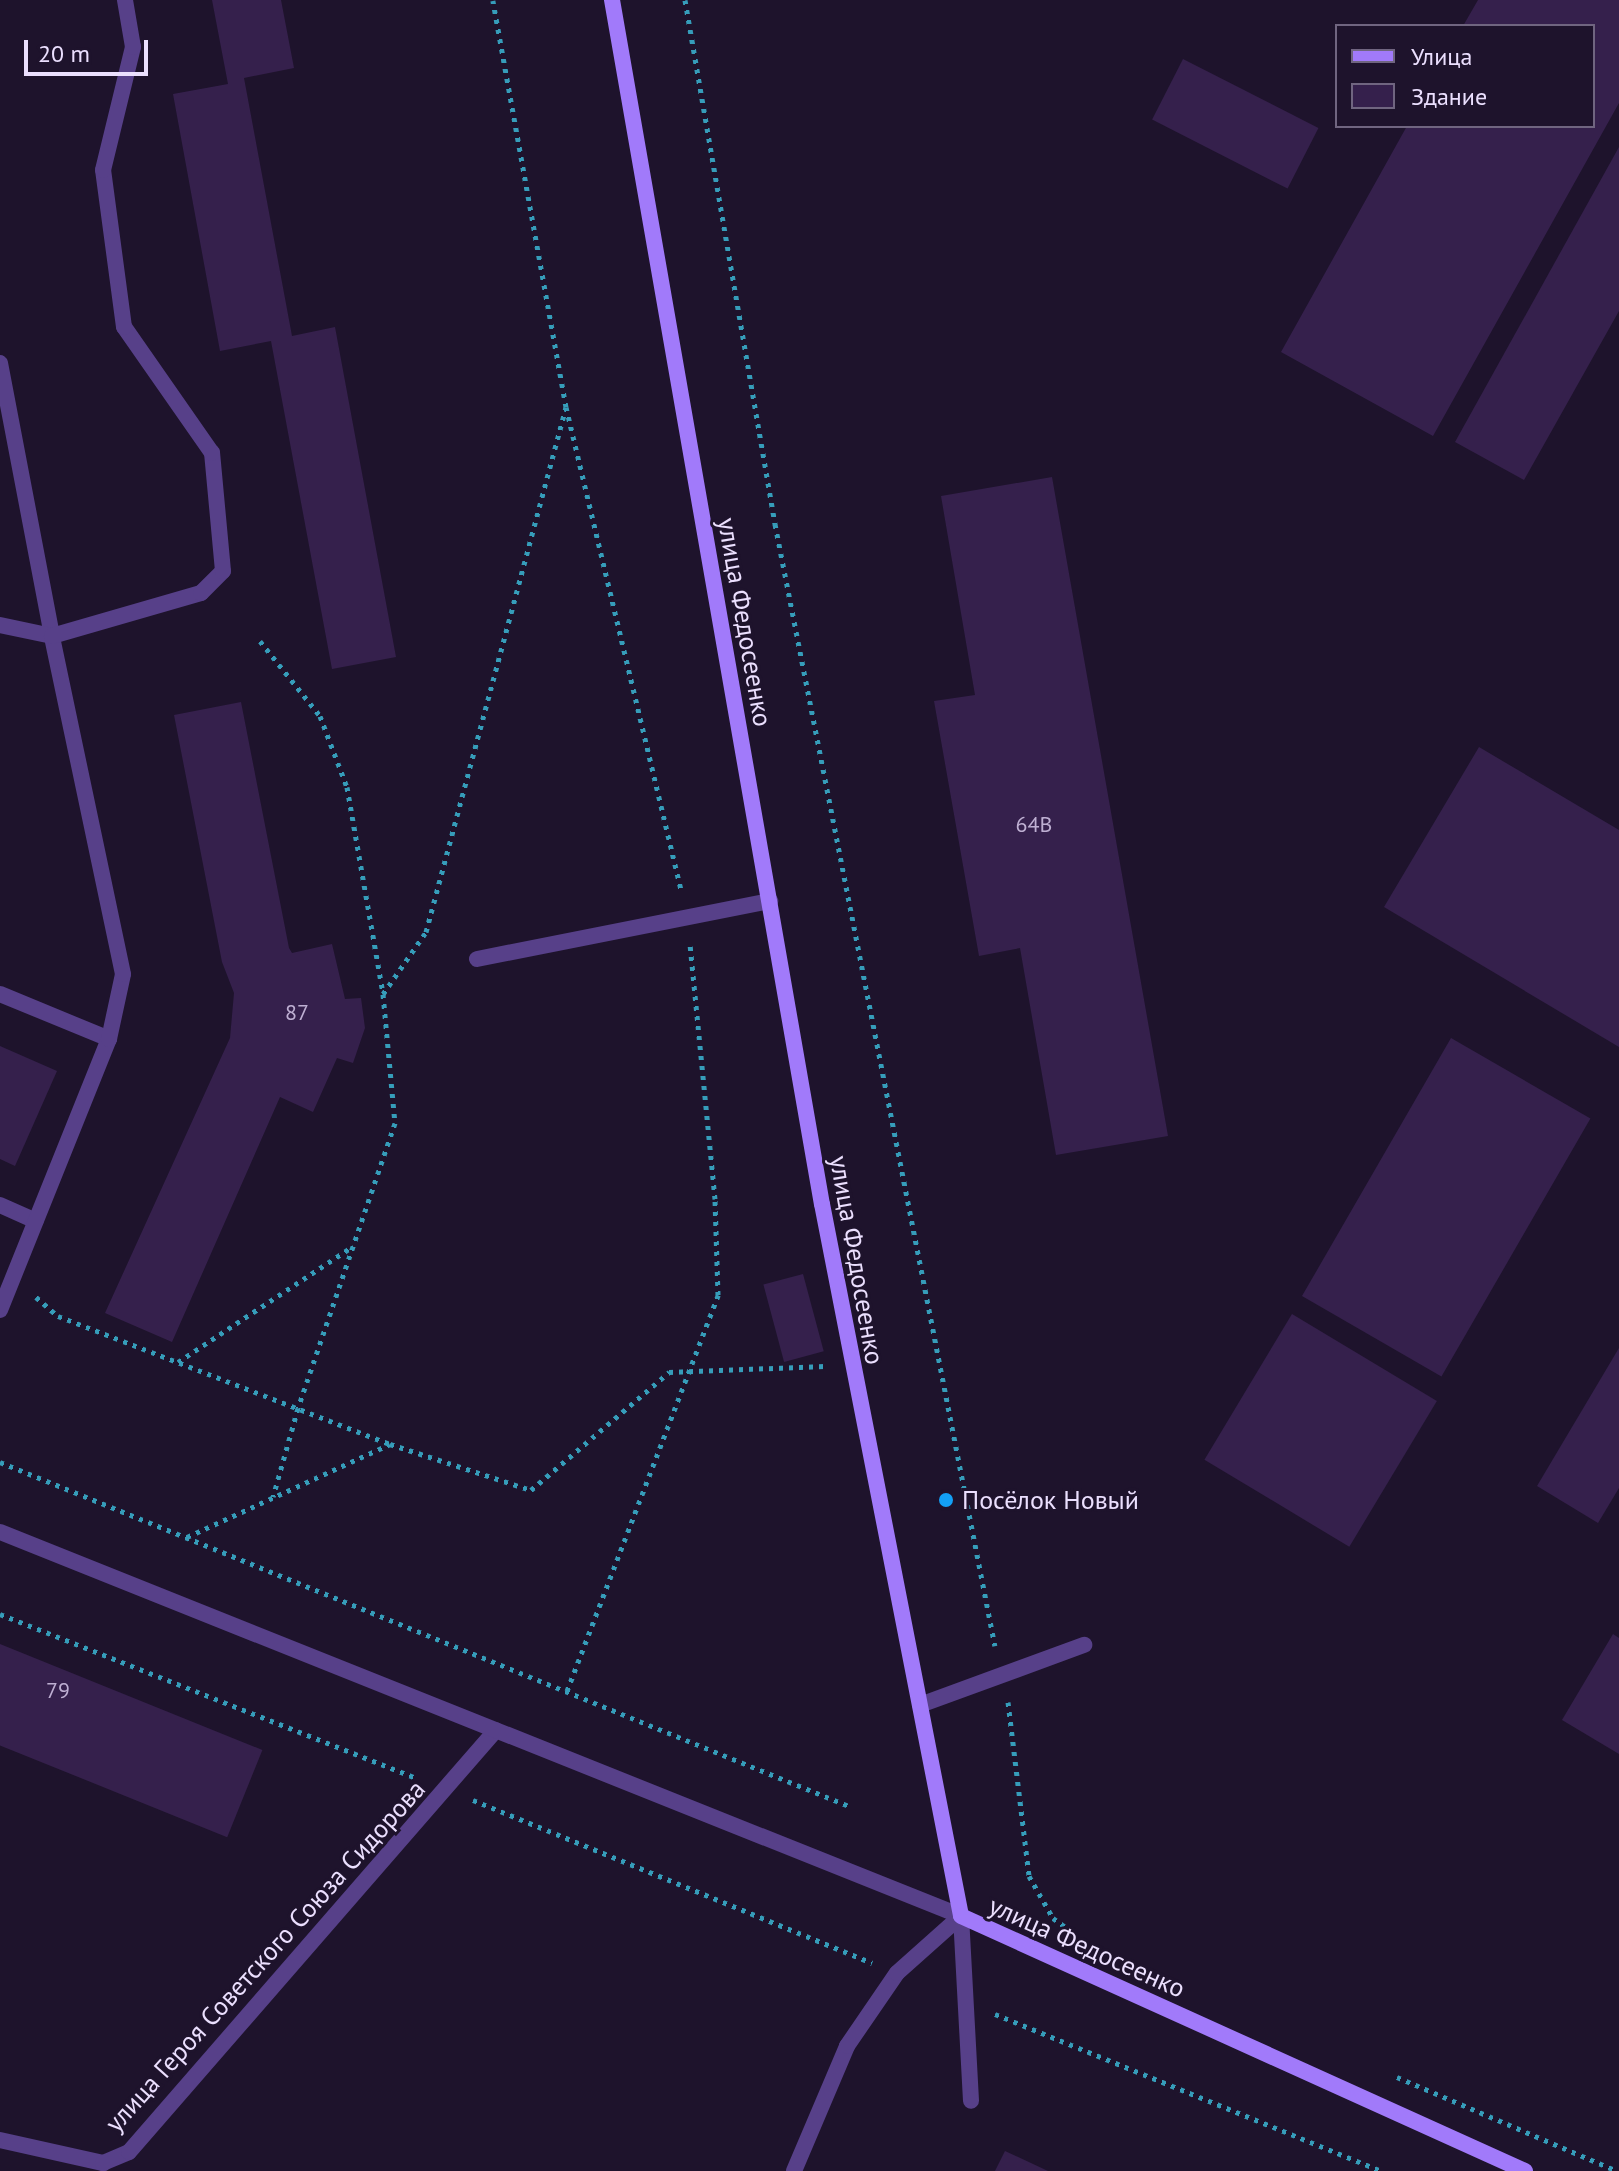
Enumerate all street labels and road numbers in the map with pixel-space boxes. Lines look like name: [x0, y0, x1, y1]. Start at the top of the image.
street label: улица Федосеенко: [711, 515, 779, 729]
street label: улица Федосеенко: [823, 1153, 891, 1367]
street label: улица Героя Советского Союза Сидорова: [99, 1774, 431, 2138]
street label: улица Федосеенко: [984, 1890, 1190, 2004]

